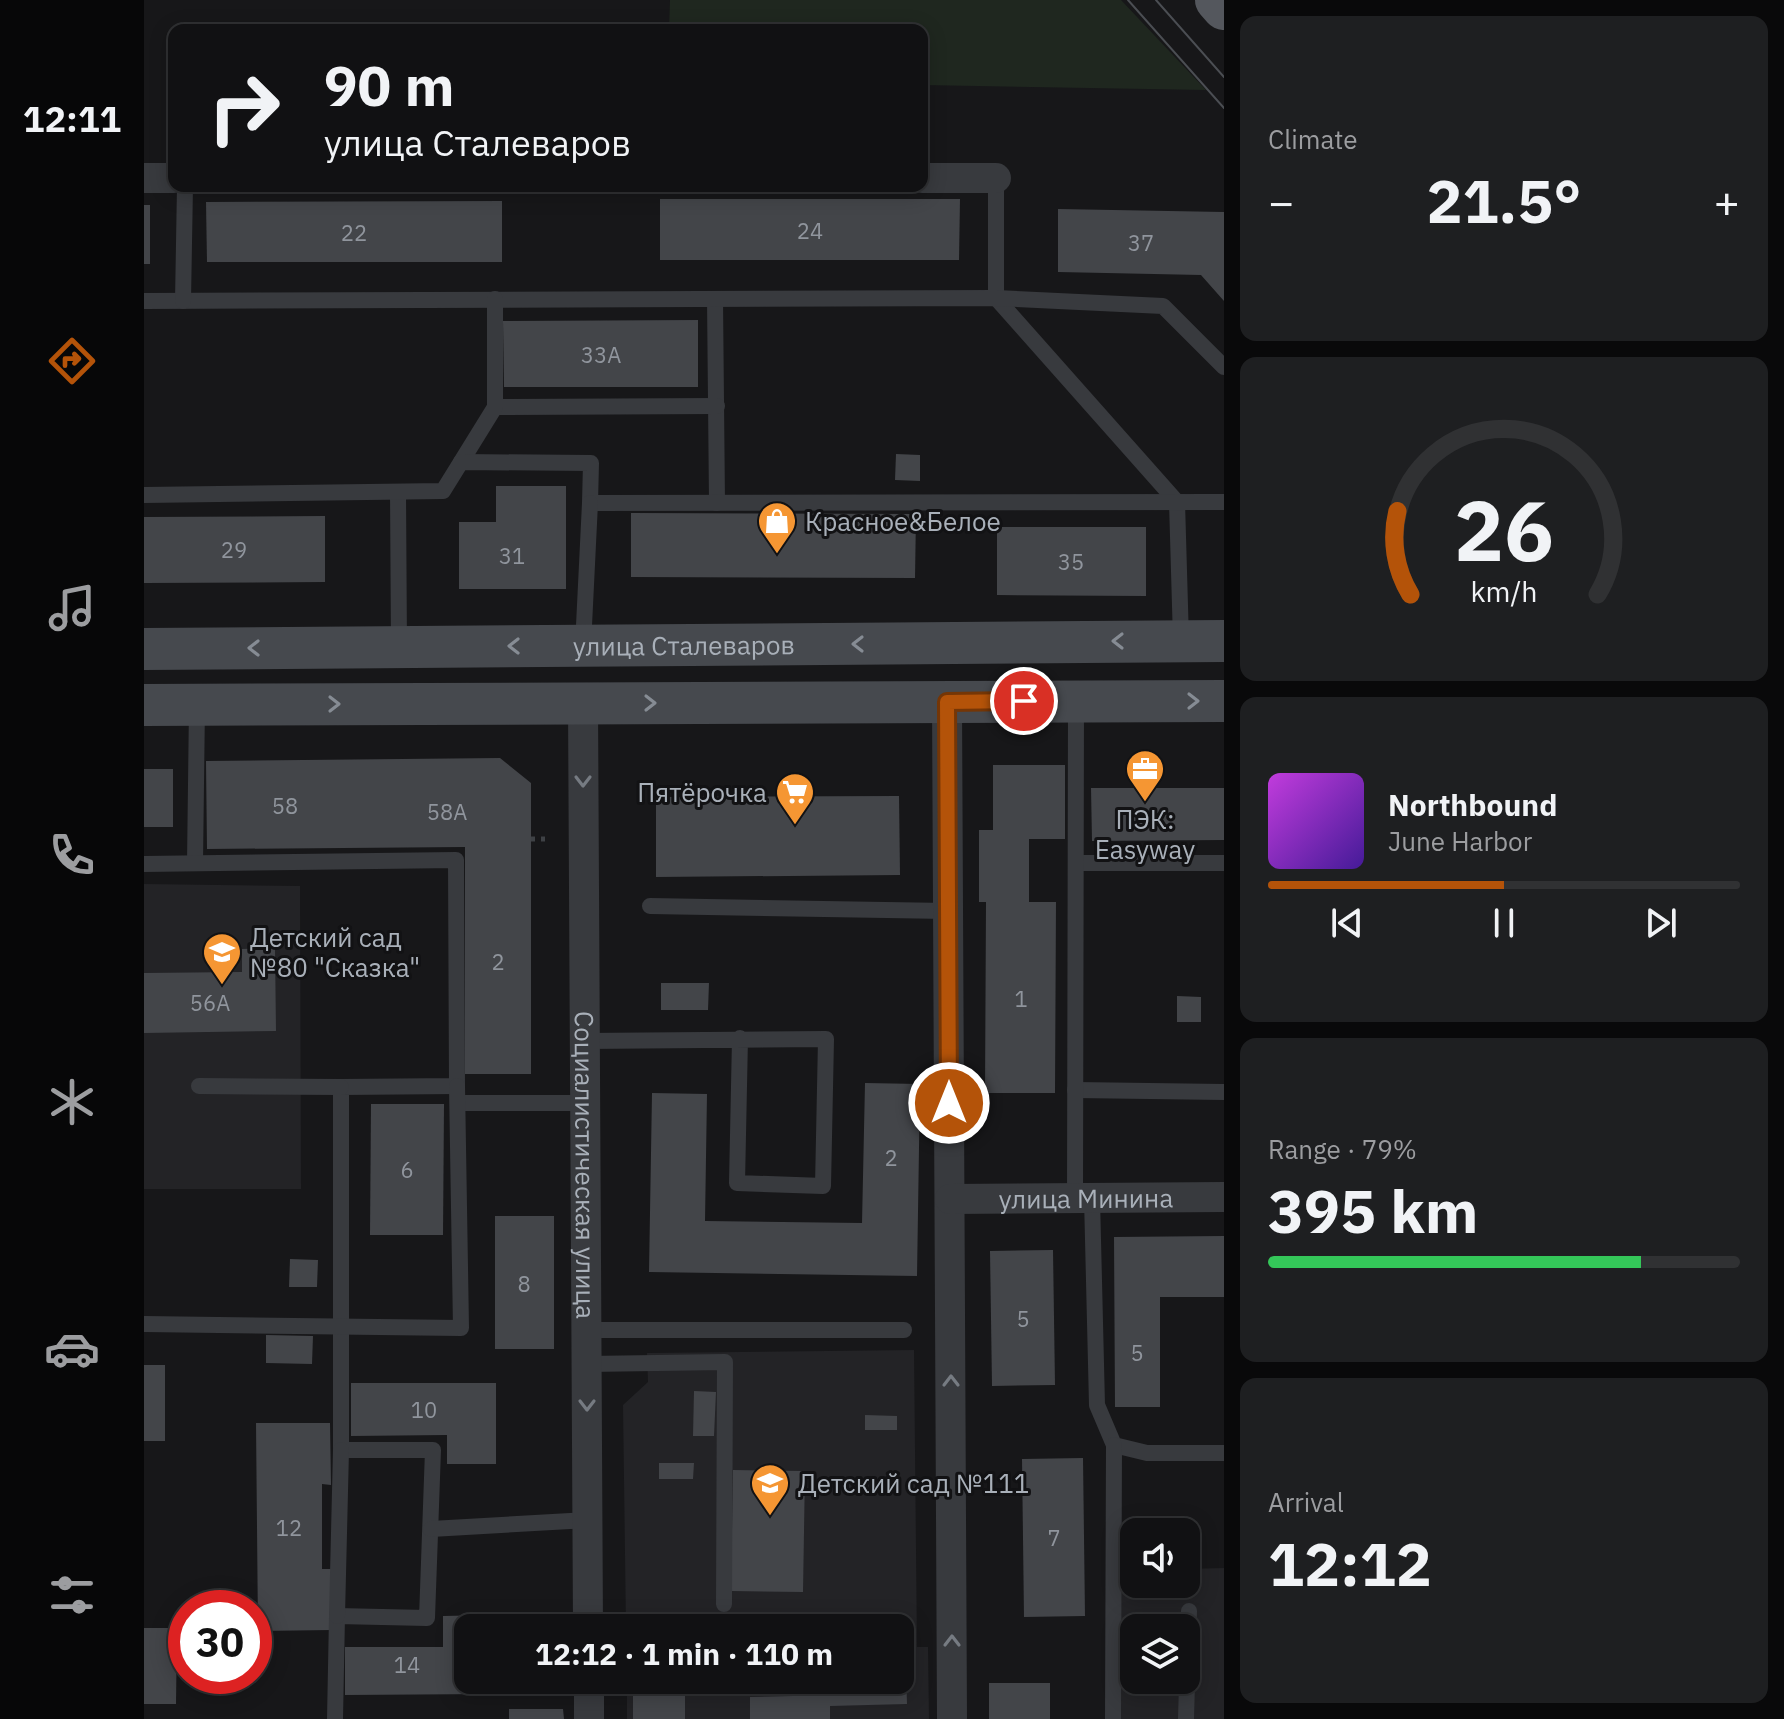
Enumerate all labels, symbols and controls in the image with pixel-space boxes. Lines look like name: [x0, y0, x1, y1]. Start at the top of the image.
text: 90 m: [324, 49, 454, 121]
icon: right: [192, 56, 296, 160]
text: 12:11: [23, 95, 121, 142]
text: улица Сталеваров: [324, 119, 631, 166]
text: Climate: [1268, 122, 1358, 156]
text: 21.5°: [1427, 161, 1581, 240]
text: −: [1268, 173, 1294, 230]
text: +: [1714, 173, 1740, 230]
house number: 24: [797, 216, 823, 245]
house number: 22: [341, 218, 367, 247]
house number: 37: [1128, 228, 1154, 257]
icon: directions: [44, 333, 100, 389]
house number: 33А: [581, 340, 621, 369]
text: 26: [1454, 475, 1554, 583]
shop icon: Красное&Белое: [756, 500, 798, 555]
place label: Красное&Белое: [805, 504, 1001, 538]
house number: 29: [221, 535, 247, 564]
house number: 31: [499, 541, 525, 570]
house number: 35: [1058, 547, 1084, 576]
text: km/h: [1470, 573, 1538, 610]
icon: music: [44, 580, 100, 636]
street label: улица Сталеваров: [573, 627, 795, 663]
one-way arrow: [1111, 633, 1124, 650]
one-way arrow: [851, 635, 864, 652]
one-way arrow: [507, 638, 520, 655]
one-way arrow: [247, 640, 260, 657]
pin: [990, 667, 1058, 735]
icon: arrive: [1002, 679, 1046, 723]
one-way arrow: [1187, 692, 1200, 710]
one-way arrow: [644, 694, 657, 712]
one-way arrow: [328, 695, 341, 713]
office icon: ПЭК: Easyway: [1124, 748, 1166, 803]
supermarket icon: Пятёрочка: [774, 771, 816, 826]
one-way arrow: [574, 775, 592, 788]
place label: Пятёрочка: [637, 775, 767, 809]
text: Northbound: [1388, 785, 1557, 824]
house number: 58: [272, 791, 298, 820]
house number: 58А: [427, 797, 467, 826]
place label: ПЭК: Easyway: [1095, 802, 1195, 866]
text: June Harbor: [1388, 824, 1532, 858]
icon: phone: [44, 827, 100, 883]
icon: previous: [1325, 901, 1369, 945]
icon: pause: [1482, 901, 1526, 945]
icon: next: [1639, 901, 1683, 945]
place label: Детский сад №80 "Сказка": [250, 920, 420, 984]
school or university icon: Детский сад №80 "Сказка": [201, 931, 243, 986]
house number: 2: [491, 947, 505, 976]
house number: 1: [1014, 984, 1028, 1013]
house number: 56А: [190, 988, 230, 1017]
street label: Социалистическая улица: [568, 1011, 603, 1319]
position arrow: [907, 1061, 991, 1145]
icon: climate: [44, 1074, 100, 1130]
text: Range · 79%: [1268, 1132, 1417, 1166]
house number: 2: [884, 1143, 898, 1172]
house number: 6: [400, 1155, 414, 1184]
text: 395 km: [1268, 1171, 1478, 1250]
street label: улица Минина: [999, 1180, 1173, 1216]
house number: 8: [517, 1269, 531, 1298]
house number: 5: [1016, 1304, 1030, 1333]
icon: car: [44, 1321, 100, 1377]
house number: 5: [1130, 1338, 1144, 1367]
one-way arrow: [942, 1374, 959, 1387]
house number: 10: [411, 1395, 437, 1424]
one-way arrow: [578, 1399, 596, 1412]
school or university icon: Детский сад №111: [749, 1462, 791, 1517]
place label: Детский сад №111: [798, 1466, 1029, 1500]
text: Arrival: [1268, 1485, 1344, 1519]
house number: 12: [276, 1513, 302, 1542]
map controls: [1120, 1518, 1200, 1694]
button: sound: [1120, 1518, 1200, 1598]
house number: 7: [1047, 1523, 1061, 1552]
text: 12:12: [1268, 1524, 1432, 1603]
icon: filters: [44, 1567, 100, 1623]
speed limit sign: 30: [168, 1590, 272, 1694]
button: layers: [1120, 1614, 1200, 1694]
text: 12:12 · 1 min · 110 m: [535, 1634, 833, 1673]
one-way arrow: [943, 1634, 961, 1647]
house number: 14: [394, 1650, 420, 1679]

